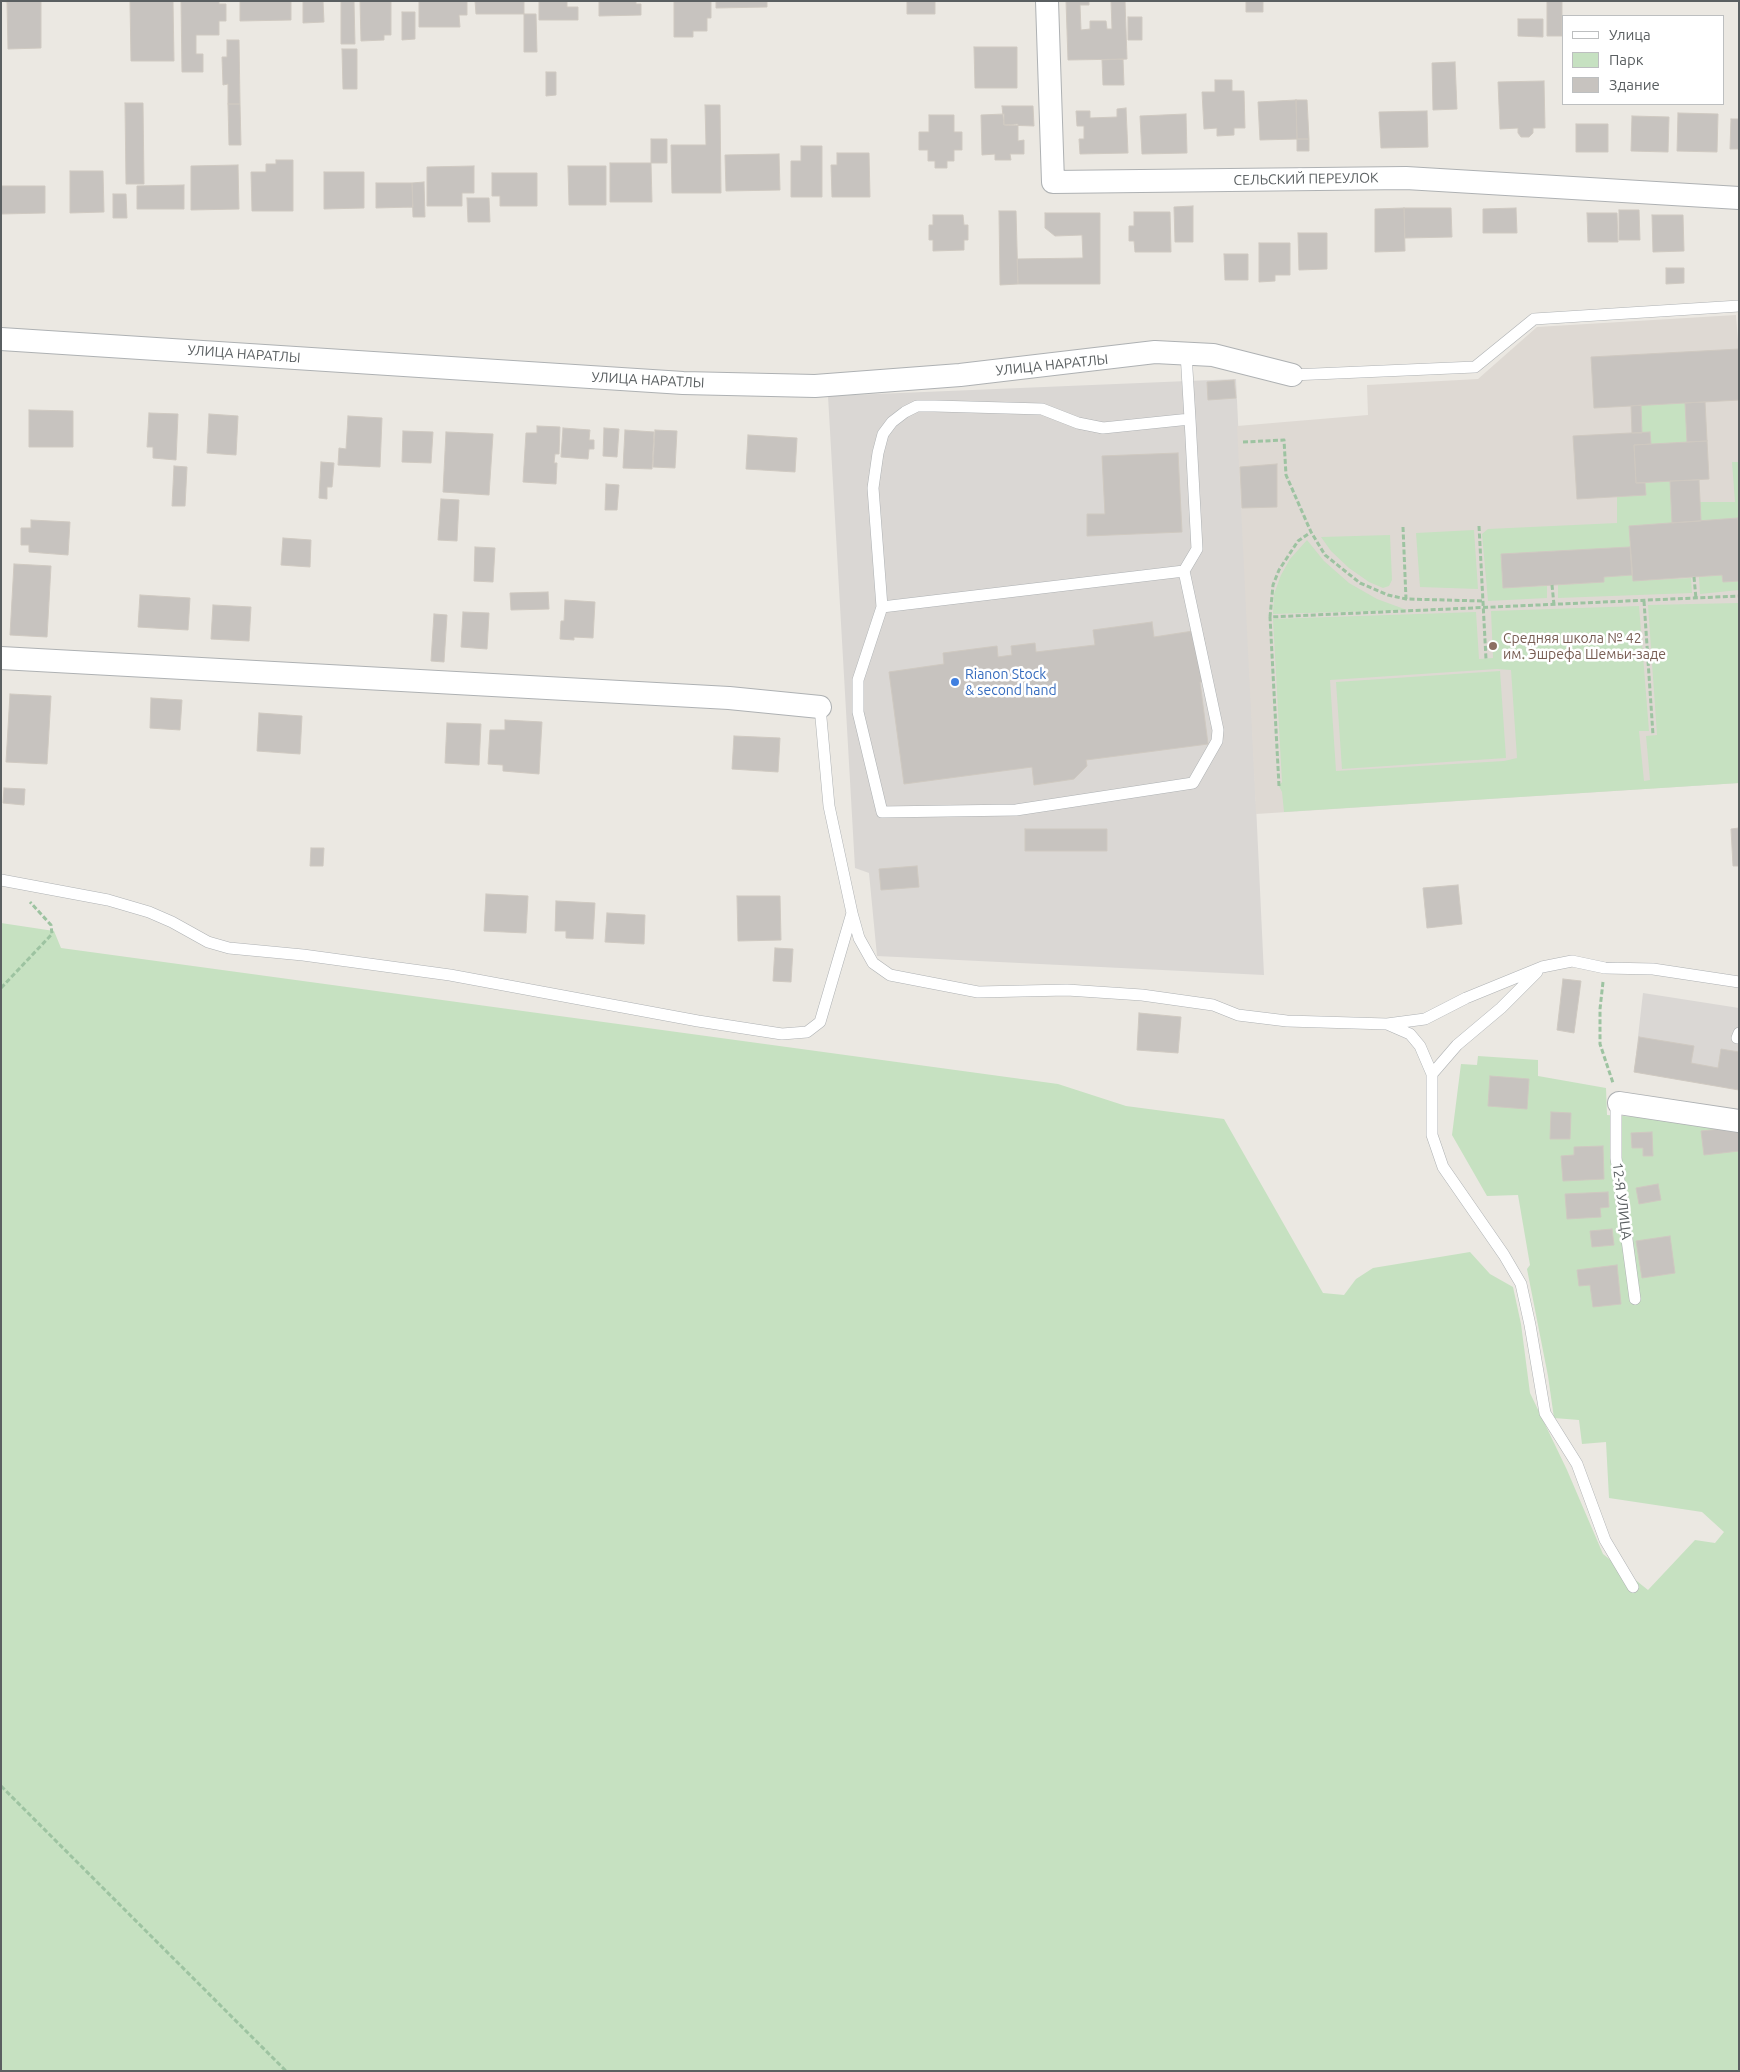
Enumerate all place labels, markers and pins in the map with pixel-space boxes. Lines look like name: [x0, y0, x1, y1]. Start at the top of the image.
place label: Средняя школа № 42 им. Эшрефа Шемьи-заде: [1503, 630, 1666, 662]
marker: Средняя школа № 42 им. Эшрефа Шемьи-заде: [1487, 640, 1499, 652]
place label: Rianon Stock & second hand: [965, 666, 1057, 699]
marker: Rianon Stock & second hand: [949, 676, 961, 688]

